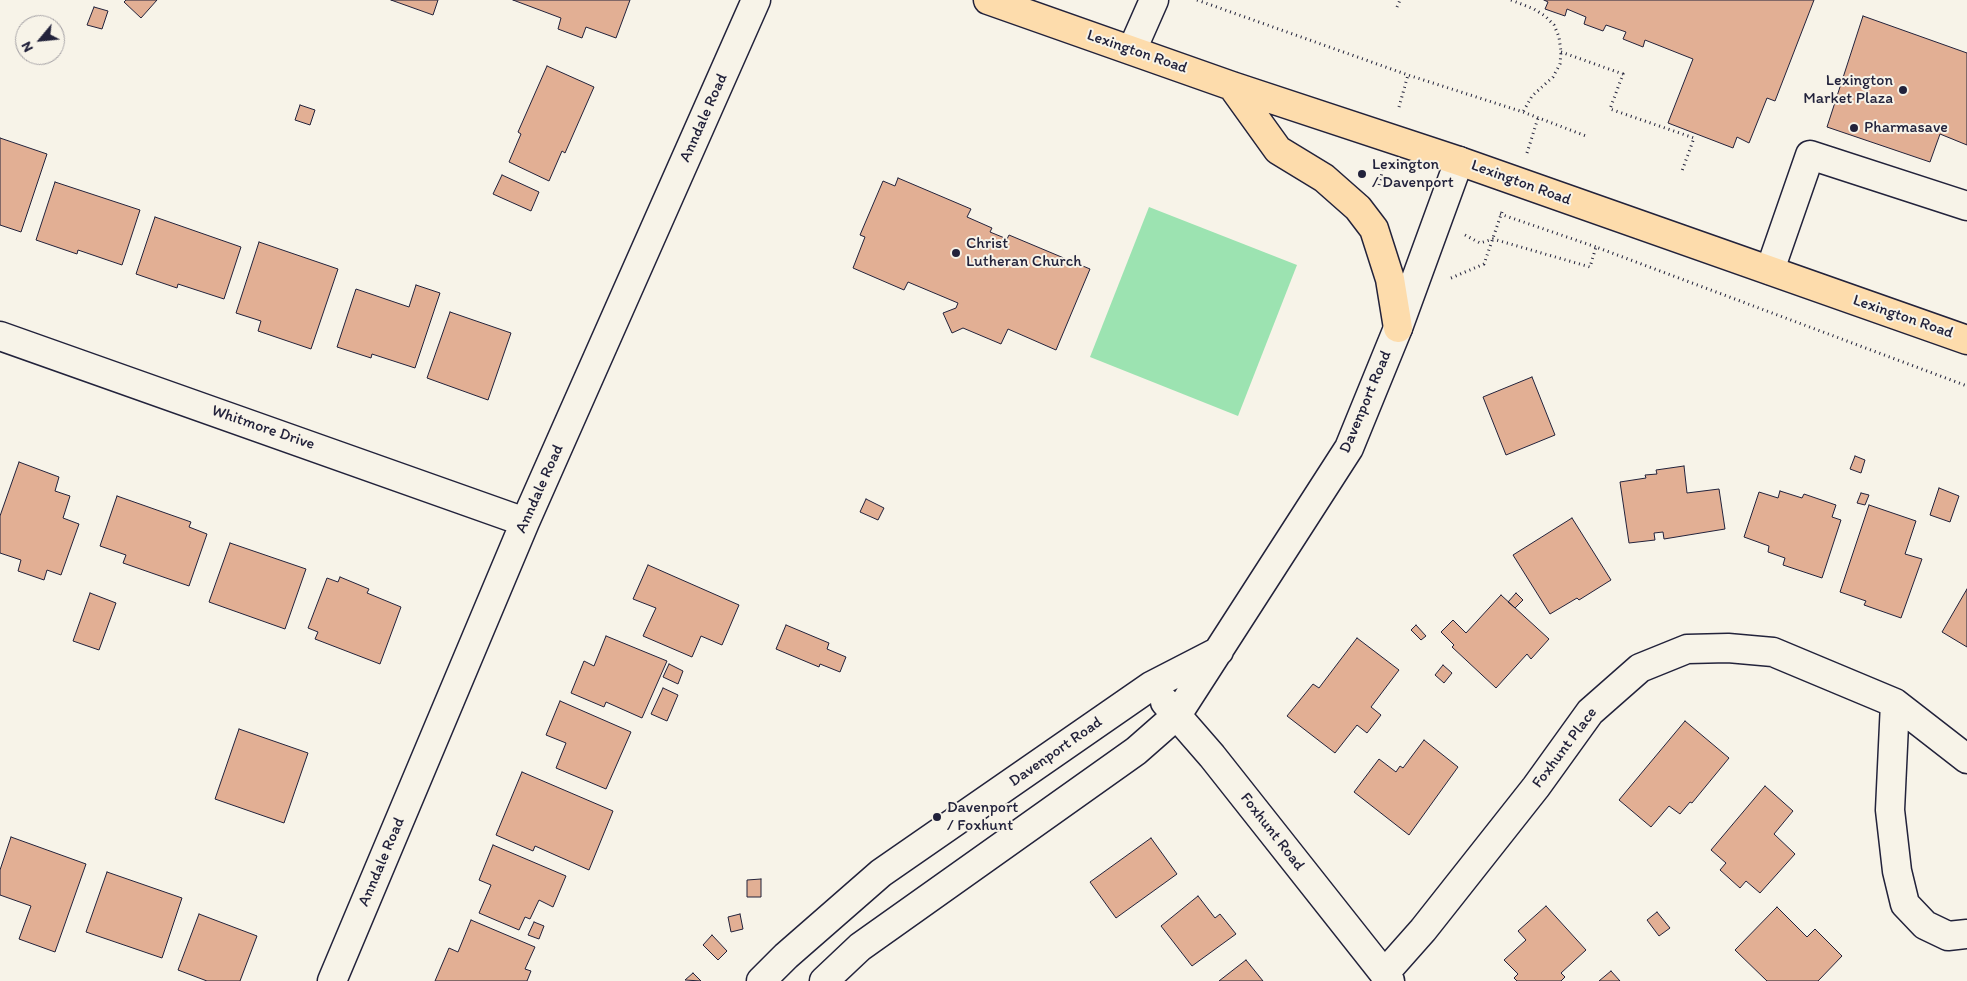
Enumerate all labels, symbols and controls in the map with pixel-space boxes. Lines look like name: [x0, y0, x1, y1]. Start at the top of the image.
north arrow: [15, 15, 65, 65]
street label: Lexington Road: [1084, 26, 1190, 78]
text: N: [17, 39, 37, 55]
street label: Anndale Road: [676, 71, 732, 165]
place label: Lexington Market Plaza: [1803, 71, 1893, 109]
marker: Lexington Market Plaza: [1897, 84, 1909, 96]
place label: Pharmasave: [1864, 118, 1948, 138]
marker: Pharmasave: [1848, 122, 1860, 134]
place label: Lexington / Davenport: [1372, 155, 1454, 193]
street label: Lexington Road: [1468, 156, 1574, 210]
marker: Lexington / Davenport: [1356, 168, 1368, 180]
place label: Christ Lutheran Church: [966, 234, 1082, 272]
marker: Christ Lutheran Church: [950, 247, 962, 259]
street label: Lexington Road: [1850, 291, 1956, 343]
street label: Davenport Road: [1336, 348, 1396, 456]
street label: Whitmore Drive: [209, 401, 317, 455]
street label: Anndale Road: [512, 442, 568, 536]
street label: Foxhunt Place: [1528, 704, 1602, 792]
street label: Davenport Road: [1006, 713, 1106, 791]
street label: Foxhunt Road: [1236, 789, 1308, 875]
place label: Davenport / Foxhunt: [947, 798, 1018, 836]
marker: Davenport / Foxhunt: [931, 811, 943, 823]
street label: Anndale Road: [355, 815, 409, 909]

